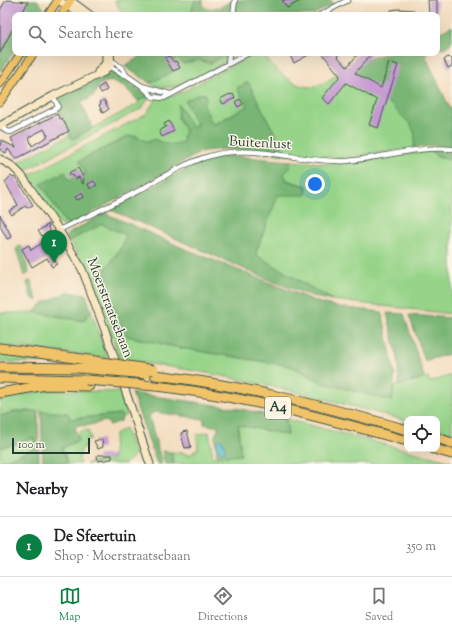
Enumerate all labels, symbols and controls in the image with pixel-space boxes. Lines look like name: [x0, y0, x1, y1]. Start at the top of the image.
search box: [12, 12, 440, 56]
icon: search: [26, 23, 48, 45]
text: Search here: [58, 24, 133, 45]
street label: Buitenlust: [228, 132, 292, 156]
your location: [305, 174, 325, 194]
pin: 1: [41, 230, 67, 263]
street label: Moerstraatsebaan: [81, 255, 137, 361]
road number: A4: [265, 397, 291, 419]
map controls: [404, 416, 440, 452]
button: locate: [404, 416, 440, 452]
scale bar: [12, 436, 90, 455]
text: 100 m: [18, 437, 45, 453]
text: Nearby: [16, 478, 68, 502]
text: De Sfeertuin: [54, 527, 136, 548]
text: 1: [27, 538, 31, 556]
text: 350 m: [406, 538, 436, 556]
text: Shop · Moerstraatsebaan: [54, 548, 191, 566]
tab: Map: [59, 585, 81, 625]
tab: Directions: [198, 585, 248, 625]
tab: Saved: [365, 585, 393, 625]

